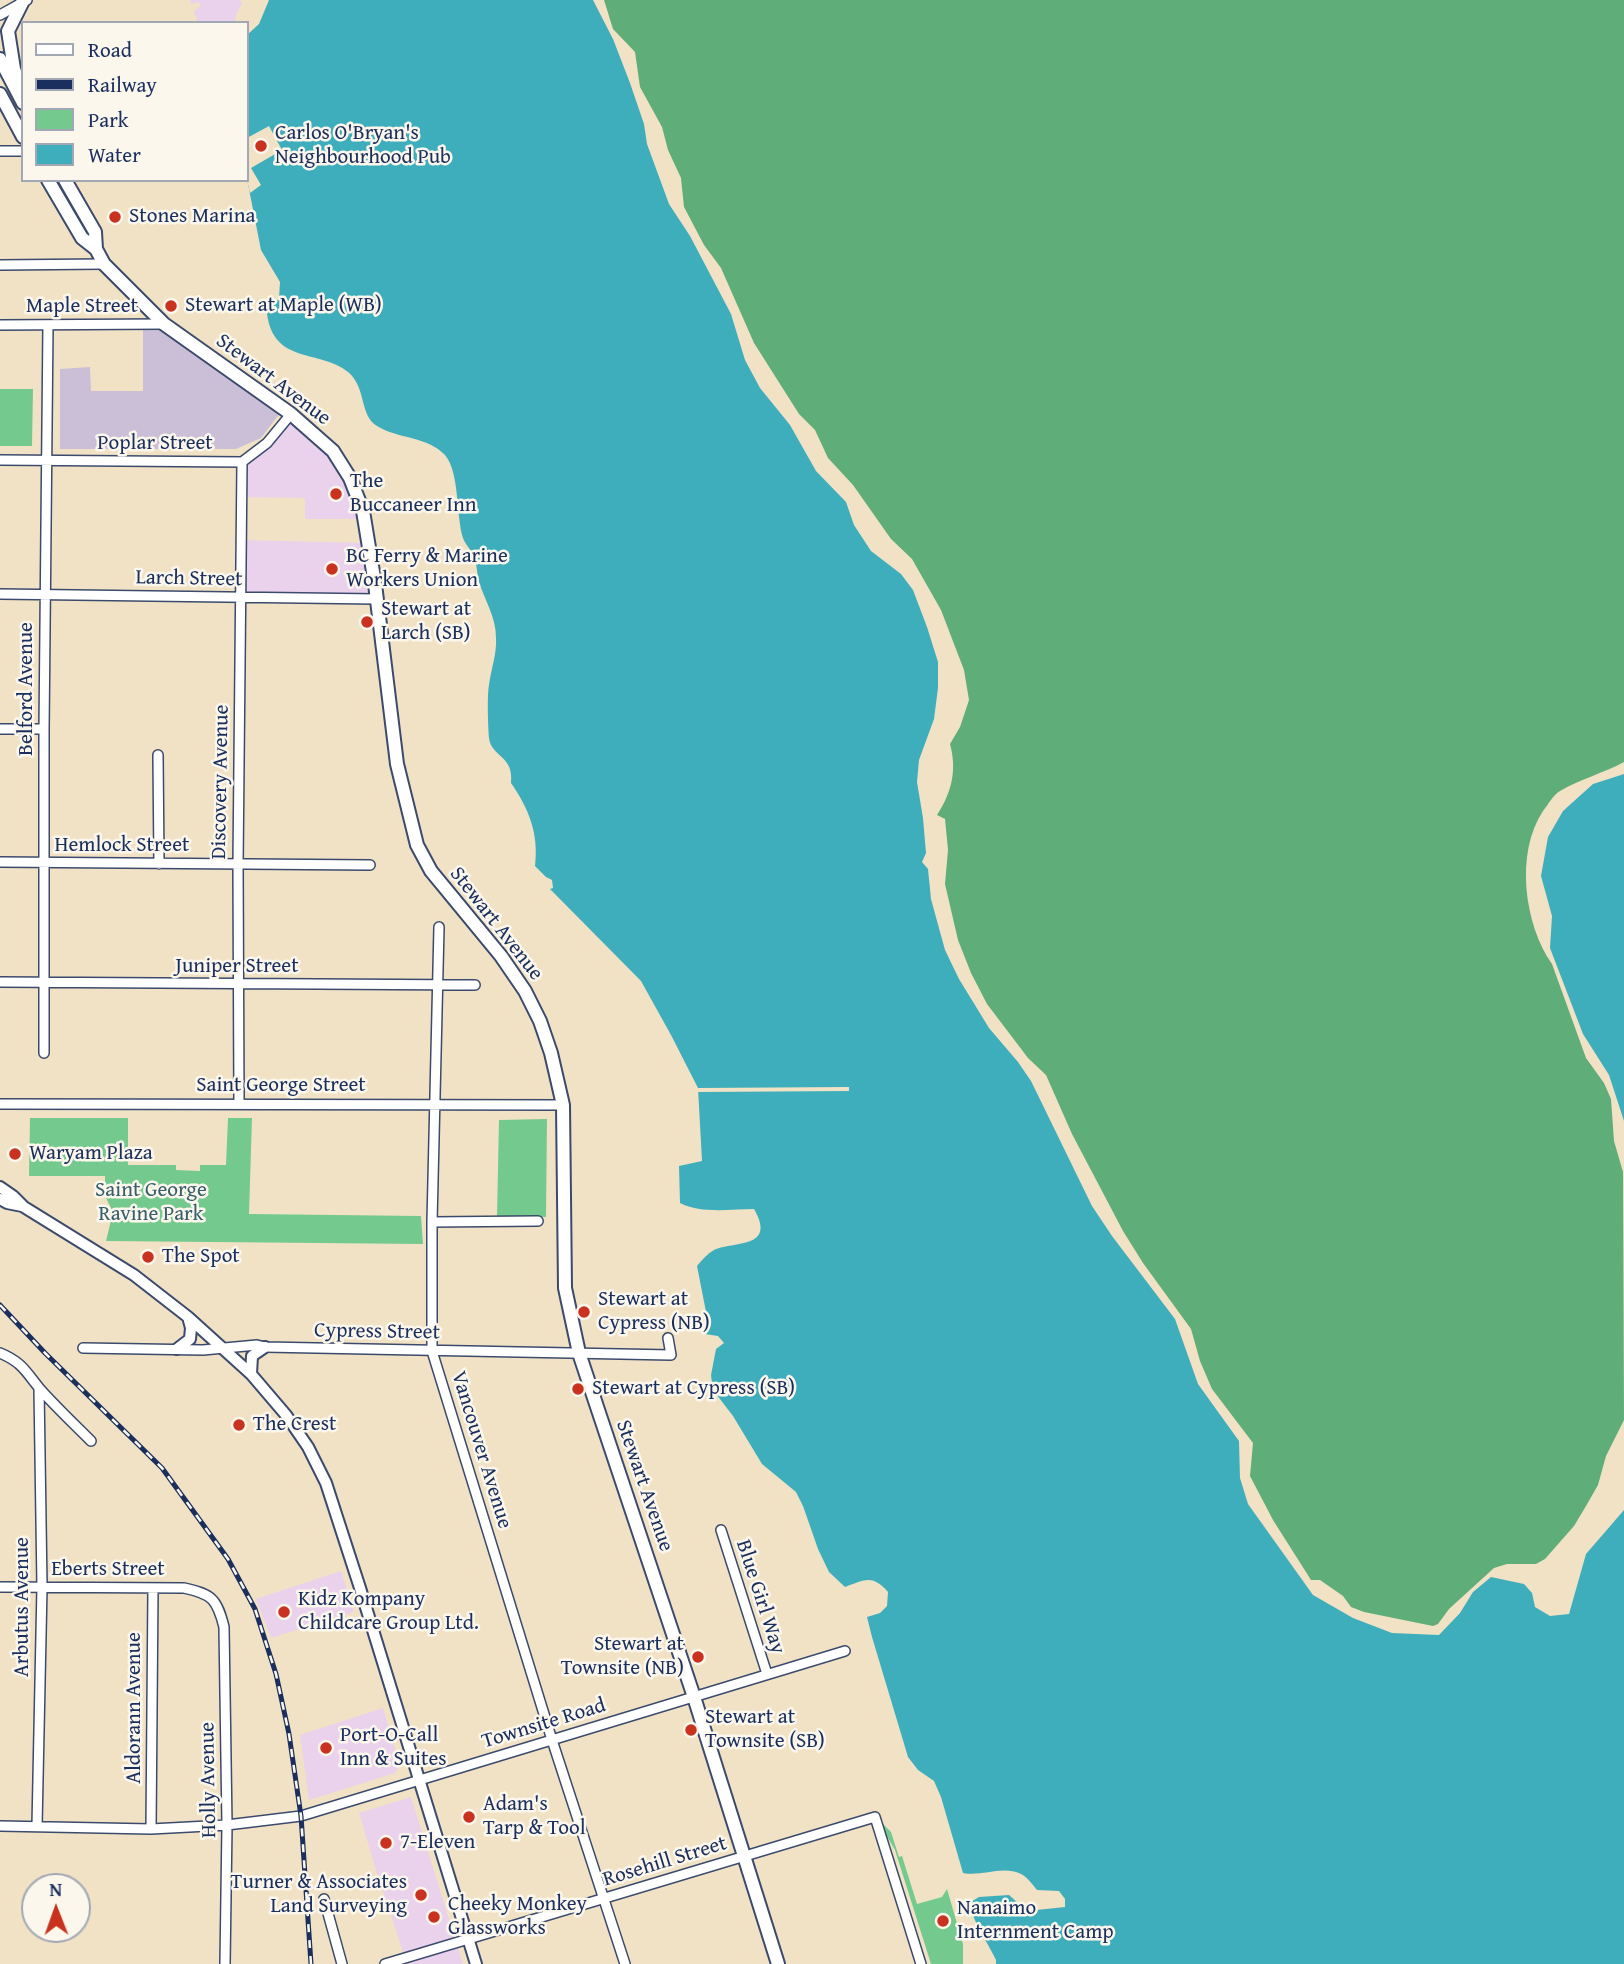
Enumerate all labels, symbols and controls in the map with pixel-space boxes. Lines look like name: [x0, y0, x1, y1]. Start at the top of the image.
legend: [21, 21, 248, 182]
text: Road: [88, 34, 132, 65]
text: Railway: [88, 69, 157, 100]
text: Park: [88, 104, 129, 135]
place label: Carlos O'Bryan's Neighbourhood Pub: [275, 121, 451, 171]
marker: Carlos O'Bryan's Neighbourhood Pub: [253, 138, 269, 154]
text: Water: [88, 139, 141, 170]
place label: Stones Marina: [129, 204, 255, 230]
marker: Stones Marina: [107, 209, 123, 225]
place label: Stewart at Maple (WB): [185, 293, 382, 319]
street label: Maple Street: [26, 294, 138, 320]
marker: Stewart at Maple (WB): [163, 298, 179, 314]
street label: Stewart Avenue: [211, 329, 335, 431]
street label: Poplar Street: [97, 431, 213, 457]
place label: The Buccaneer Inn: [350, 469, 477, 519]
marker: The Buccaneer Inn: [328, 486, 344, 502]
place label: BC Ferry & Marine Workers Union: [346, 544, 508, 594]
marker: BC Ferry & Marine Workers Union: [324, 561, 340, 577]
street label: Larch Street: [135, 565, 243, 593]
place label: Stewart at Larch (SB): [381, 597, 471, 647]
marker: Stewart at Larch (SB): [359, 614, 375, 630]
street label: Belford Avenue: [14, 622, 40, 756]
street label: Discovery Avenue: [207, 704, 235, 860]
street label: Hemlock Street: [55, 833, 189, 859]
street label: Stewart Avenue: [444, 862, 548, 986]
street label: Juniper Street: [175, 954, 299, 980]
street label: Saint George Street: [196, 1073, 366, 1099]
place label: Waryam Plaza: [29, 1141, 153, 1167]
marker: Waryam Plaza: [7, 1146, 23, 1162]
park label: Saint George Ravine Park: [95, 1178, 207, 1228]
place label: The Spot: [162, 1244, 240, 1270]
marker: The Spot: [140, 1249, 156, 1265]
place label: Stewart at Cypress (NB): [598, 1287, 710, 1337]
marker: Stewart at Cypress (NB): [576, 1304, 592, 1320]
street label: Cypress Street: [314, 1318, 440, 1346]
street label: Vancouver Avenue: [445, 1368, 517, 1532]
place label: Stewart at Cypress (SB): [592, 1376, 795, 1402]
marker: Stewart at Cypress (SB): [570, 1381, 586, 1397]
place label: The Crest: [253, 1412, 336, 1438]
marker: The Crest: [231, 1417, 247, 1433]
street label: Stewart Avenue: [610, 1417, 678, 1555]
street label: Arbutus Avenue: [10, 1537, 36, 1677]
street label: Blue Girl Way: [730, 1537, 790, 1657]
street label: Eberts Street: [51, 1557, 165, 1583]
place label: Kidz Kompany Childcare Group Ltd.: [298, 1587, 479, 1637]
marker: Kidz Kompany Childcare Group Ltd.: [276, 1604, 292, 1620]
street label: Aldorann Avenue: [122, 1632, 148, 1784]
place label: Stewart at Townsite (NB): [561, 1632, 684, 1682]
marker: Stewart at Townsite (NB): [690, 1649, 706, 1665]
street label: Townsite Road: [479, 1693, 609, 1755]
place label: Stewart at Townsite (SB): [705, 1705, 825, 1755]
street label: Holly Avenue: [195, 1722, 223, 1838]
marker: Stewart at Townsite (SB): [683, 1722, 699, 1738]
place label: Port-O-Call Inn & Suites: [340, 1723, 447, 1773]
marker: Port-O-Call Inn & Suites: [318, 1740, 334, 1756]
place label: Adam's Tarp & Tool: [483, 1792, 586, 1842]
marker: Adam's Tarp & Tool: [461, 1809, 477, 1825]
place label: 7-Eleven: [400, 1830, 475, 1856]
street label: Rosehill Street: [600, 1831, 730, 1893]
marker: 7-Eleven: [378, 1835, 394, 1851]
place label: Turner & Associates Land Surveying: [231, 1870, 407, 1920]
north arrow: [21, 1873, 91, 1943]
text: N: [49, 1875, 62, 1903]
marker: Turner & Associates Land Surveying: [413, 1887, 429, 1903]
place label: Cheeky Monkey Glassworks: [448, 1892, 587, 1942]
place label: Nanaimo Internment Camp: [957, 1896, 1114, 1946]
marker: Cheeky Monkey Glassworks: [426, 1909, 442, 1925]
marker: Nanaimo Internment Camp: [935, 1913, 951, 1929]

